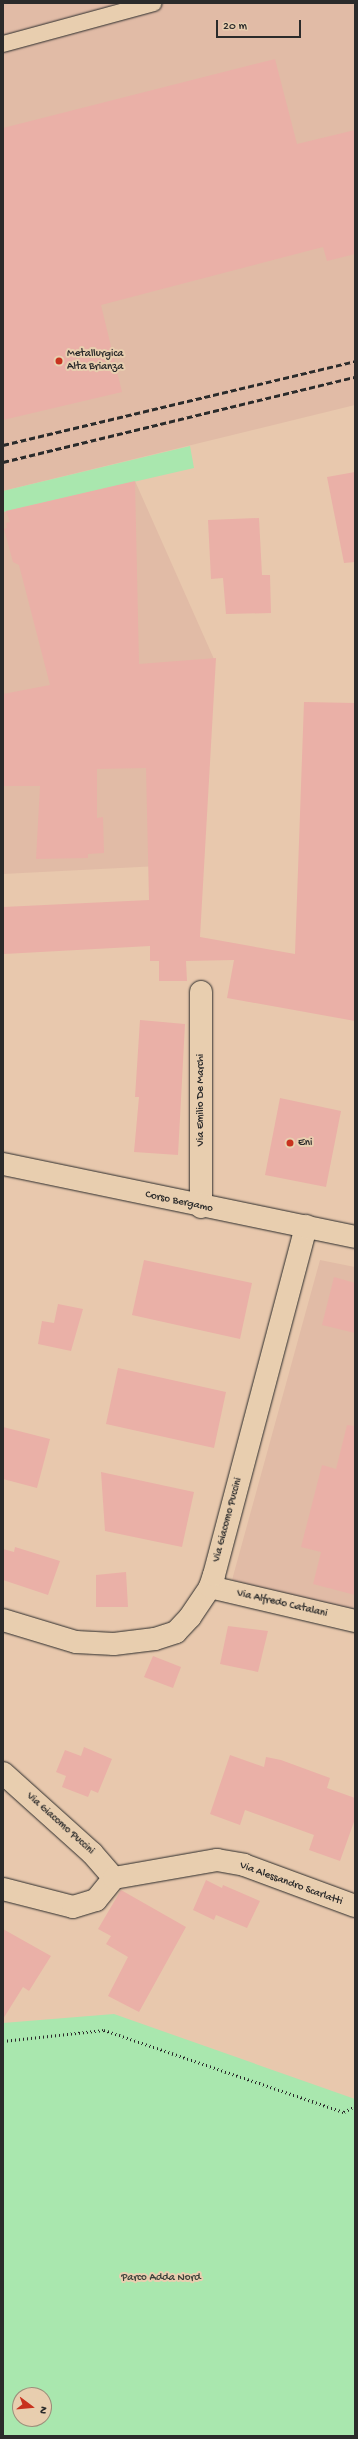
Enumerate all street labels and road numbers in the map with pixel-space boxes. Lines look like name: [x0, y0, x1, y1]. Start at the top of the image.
street label: Via Emilio De Marchi: [194, 1054, 208, 1146]
street label: Corso Bergamo: [144, 1188, 214, 1216]
street label: Via Giacomo Puccini: [210, 1476, 246, 1564]
street label: Via Alfredo Catalani: [235, 1587, 329, 1621]
street label: Via Giacomo Puccini: [23, 1790, 97, 1858]
street label: Via Alessandro Scarlatti: [238, 1859, 344, 1909]

